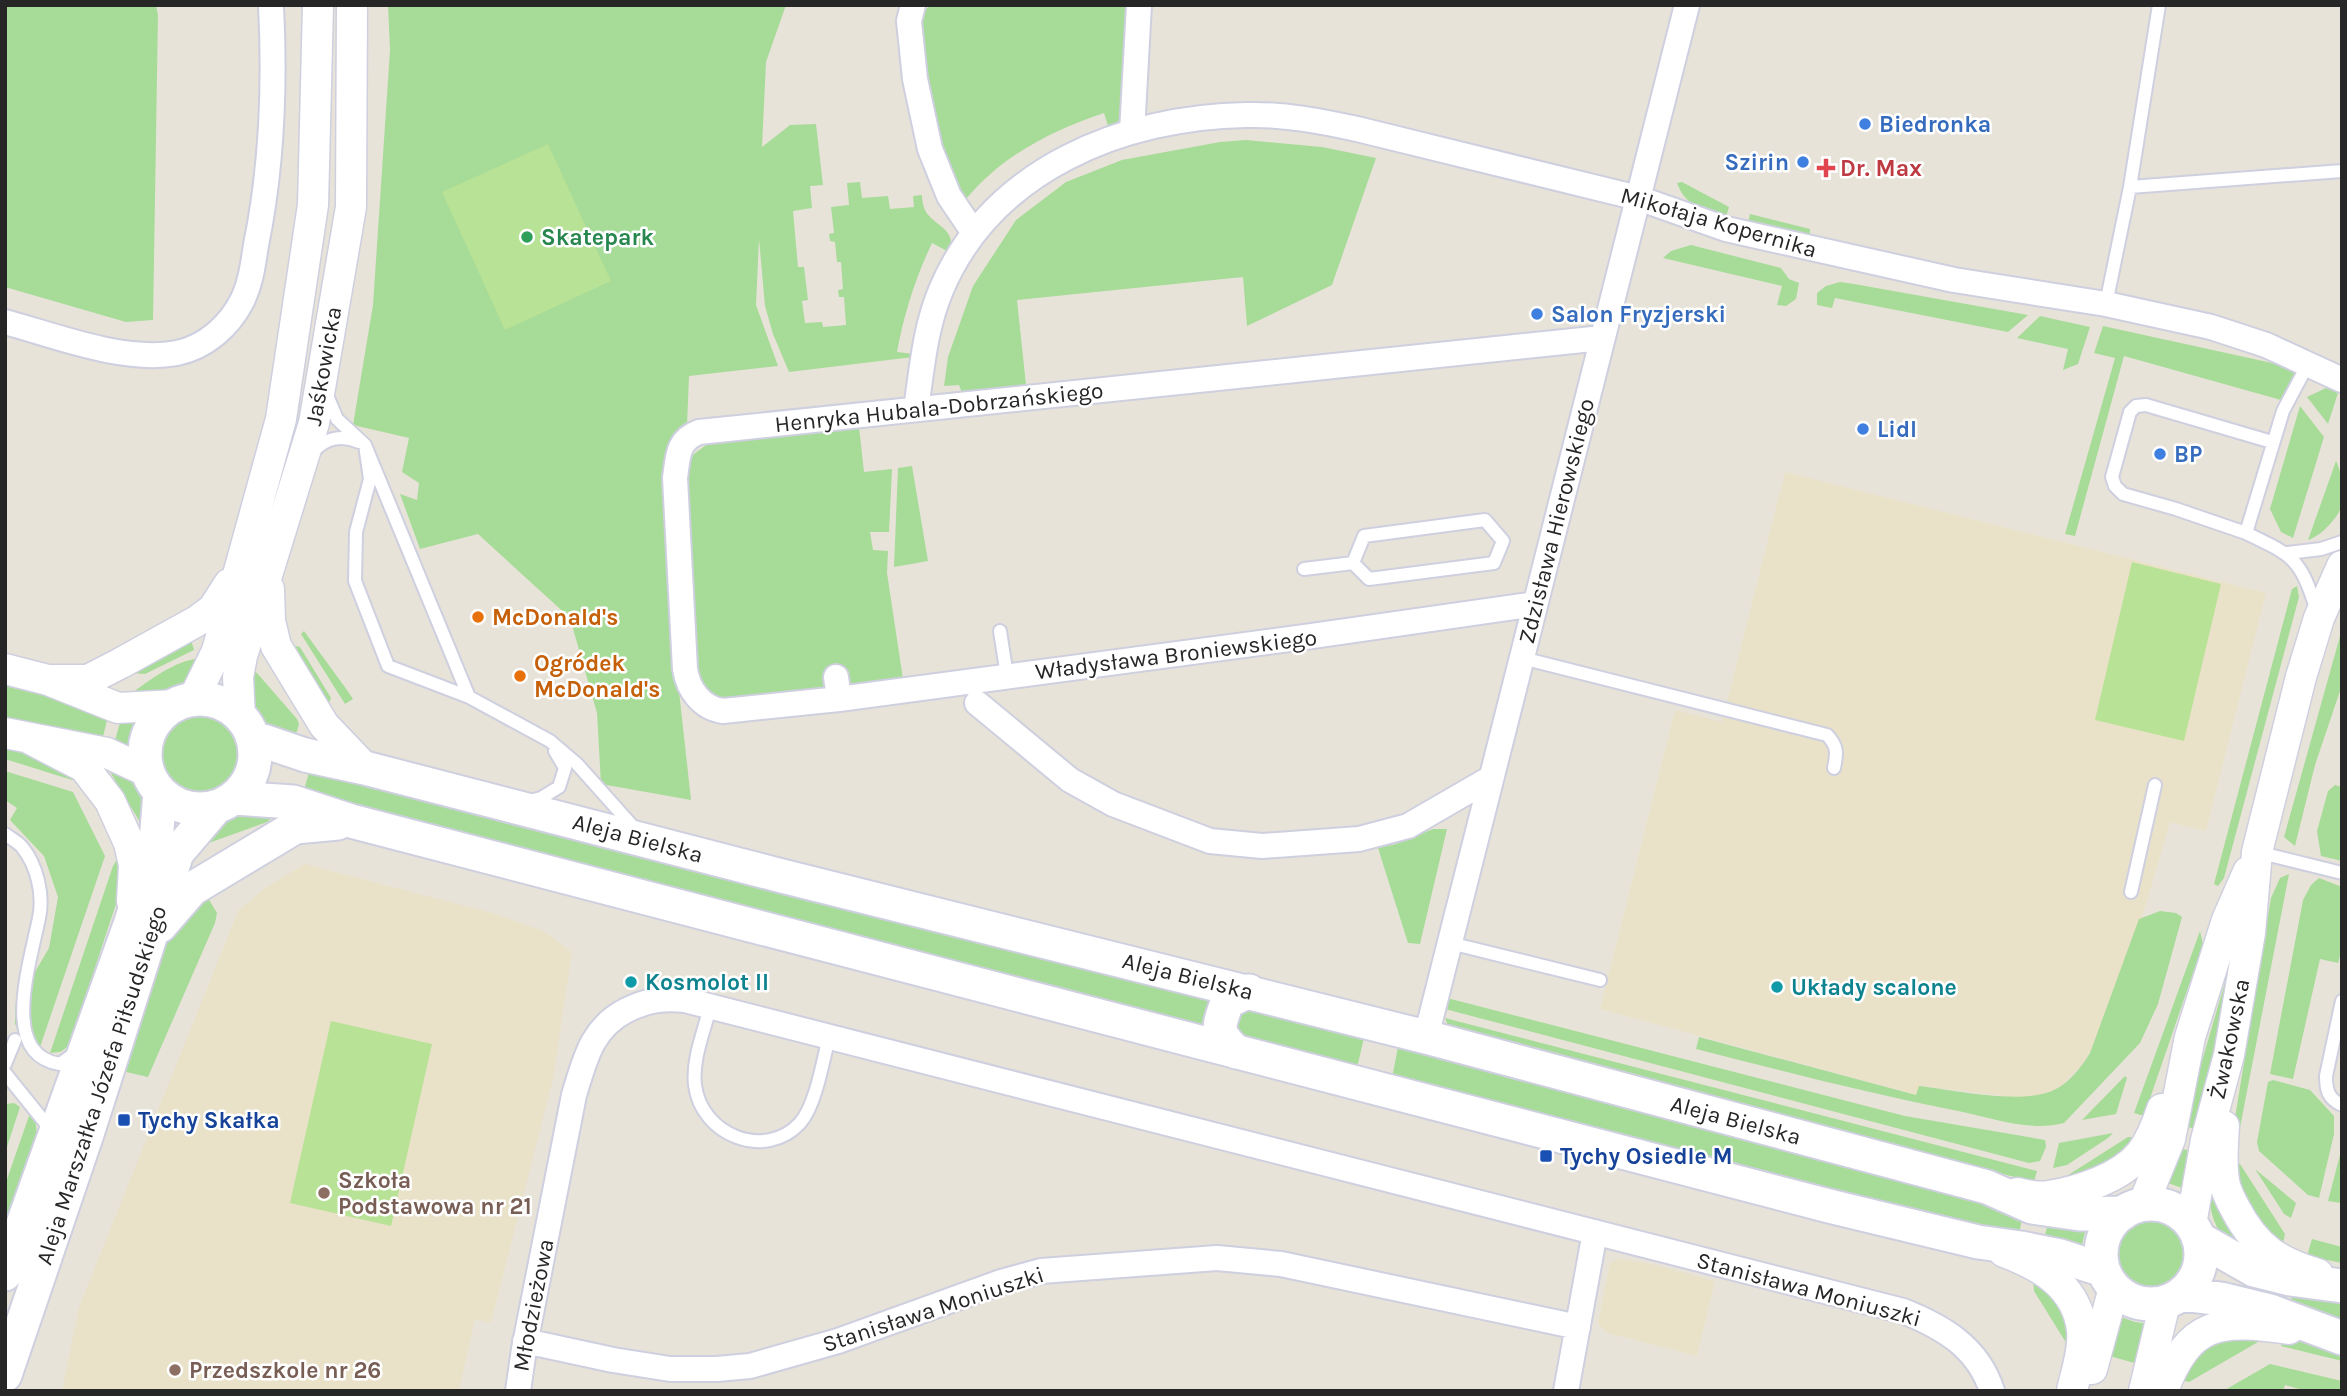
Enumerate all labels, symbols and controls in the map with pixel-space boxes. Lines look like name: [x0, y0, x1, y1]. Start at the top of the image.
place label: Biedronka: [1879, 111, 1991, 138]
marker: Biedronka: [1857, 116, 1873, 132]
place label: Szirin: [1725, 149, 1789, 176]
marker: Szirin: [1795, 154, 1811, 170]
place label: Dr. Max: [1840, 155, 1922, 182]
marker: Dr. Max: [1818, 160, 1834, 176]
street label: Mikołaja Kopernika: [1618, 182, 1820, 263]
place label: Skatepark: [541, 224, 654, 251]
marker: Skatepark: [519, 229, 535, 245]
place label: Salon Fryzjerski: [1551, 301, 1726, 328]
street label: Jaśkowicka: [300, 304, 347, 428]
marker: Salon Fryzjerski: [1529, 306, 1545, 322]
street label: Henryka Hubala-Dobrzańskiego: [773, 377, 1105, 438]
street label: Zdzisława Hierowskiego: [1513, 396, 1600, 647]
place label: Lidl: [1877, 416, 1917, 443]
marker: Lidl: [1855, 421, 1871, 437]
place label: BP: [2174, 441, 2202, 468]
marker: BP: [2152, 446, 2168, 462]
place label: McDonald's: [492, 604, 618, 631]
marker: McDonald's: [470, 609, 486, 625]
street label: Władysława Broniewskiego: [1034, 624, 1318, 685]
place label: Ogródek McDonald's: [534, 650, 660, 703]
marker: Ogródek McDonald's: [512, 668, 528, 684]
street label: Aleja Bielska: [570, 808, 706, 869]
street label: Aleja Marszałka Józefa Piłsudskiego: [31, 902, 172, 1268]
street label: Aleja Bielska: [1120, 947, 1256, 1006]
place label: Kosmolot II: [645, 969, 769, 996]
marker: Kosmolot II: [623, 974, 639, 990]
place label: Układy scalone: [1791, 974, 1957, 1001]
street label: Żwakowska: [2204, 976, 2255, 1102]
marker: Układy scalone: [1769, 979, 1785, 995]
street label: Aleja Bielska: [1668, 1090, 1804, 1151]
place label: Tychy Skałka: [138, 1107, 280, 1134]
marker: Tychy Skałka: [116, 1112, 132, 1128]
place label: Tychy Osiedle M: [1560, 1143, 1733, 1170]
marker: Tychy Osiedle M: [1538, 1148, 1554, 1164]
place label: Szkoła Podstawowa nr 21: [338, 1167, 532, 1220]
marker: Szkoła Podstawowa nr 21: [316, 1185, 332, 1201]
street label: Młodzieżowa: [507, 1236, 560, 1374]
street label: Stanisława Moniuszki: [1694, 1246, 1924, 1332]
street label: Stanisława Moniuszki: [819, 1261, 1047, 1358]
place label: Przedszkole nr 26: [189, 1357, 381, 1384]
marker: Przedszkole nr 26: [167, 1362, 183, 1378]

